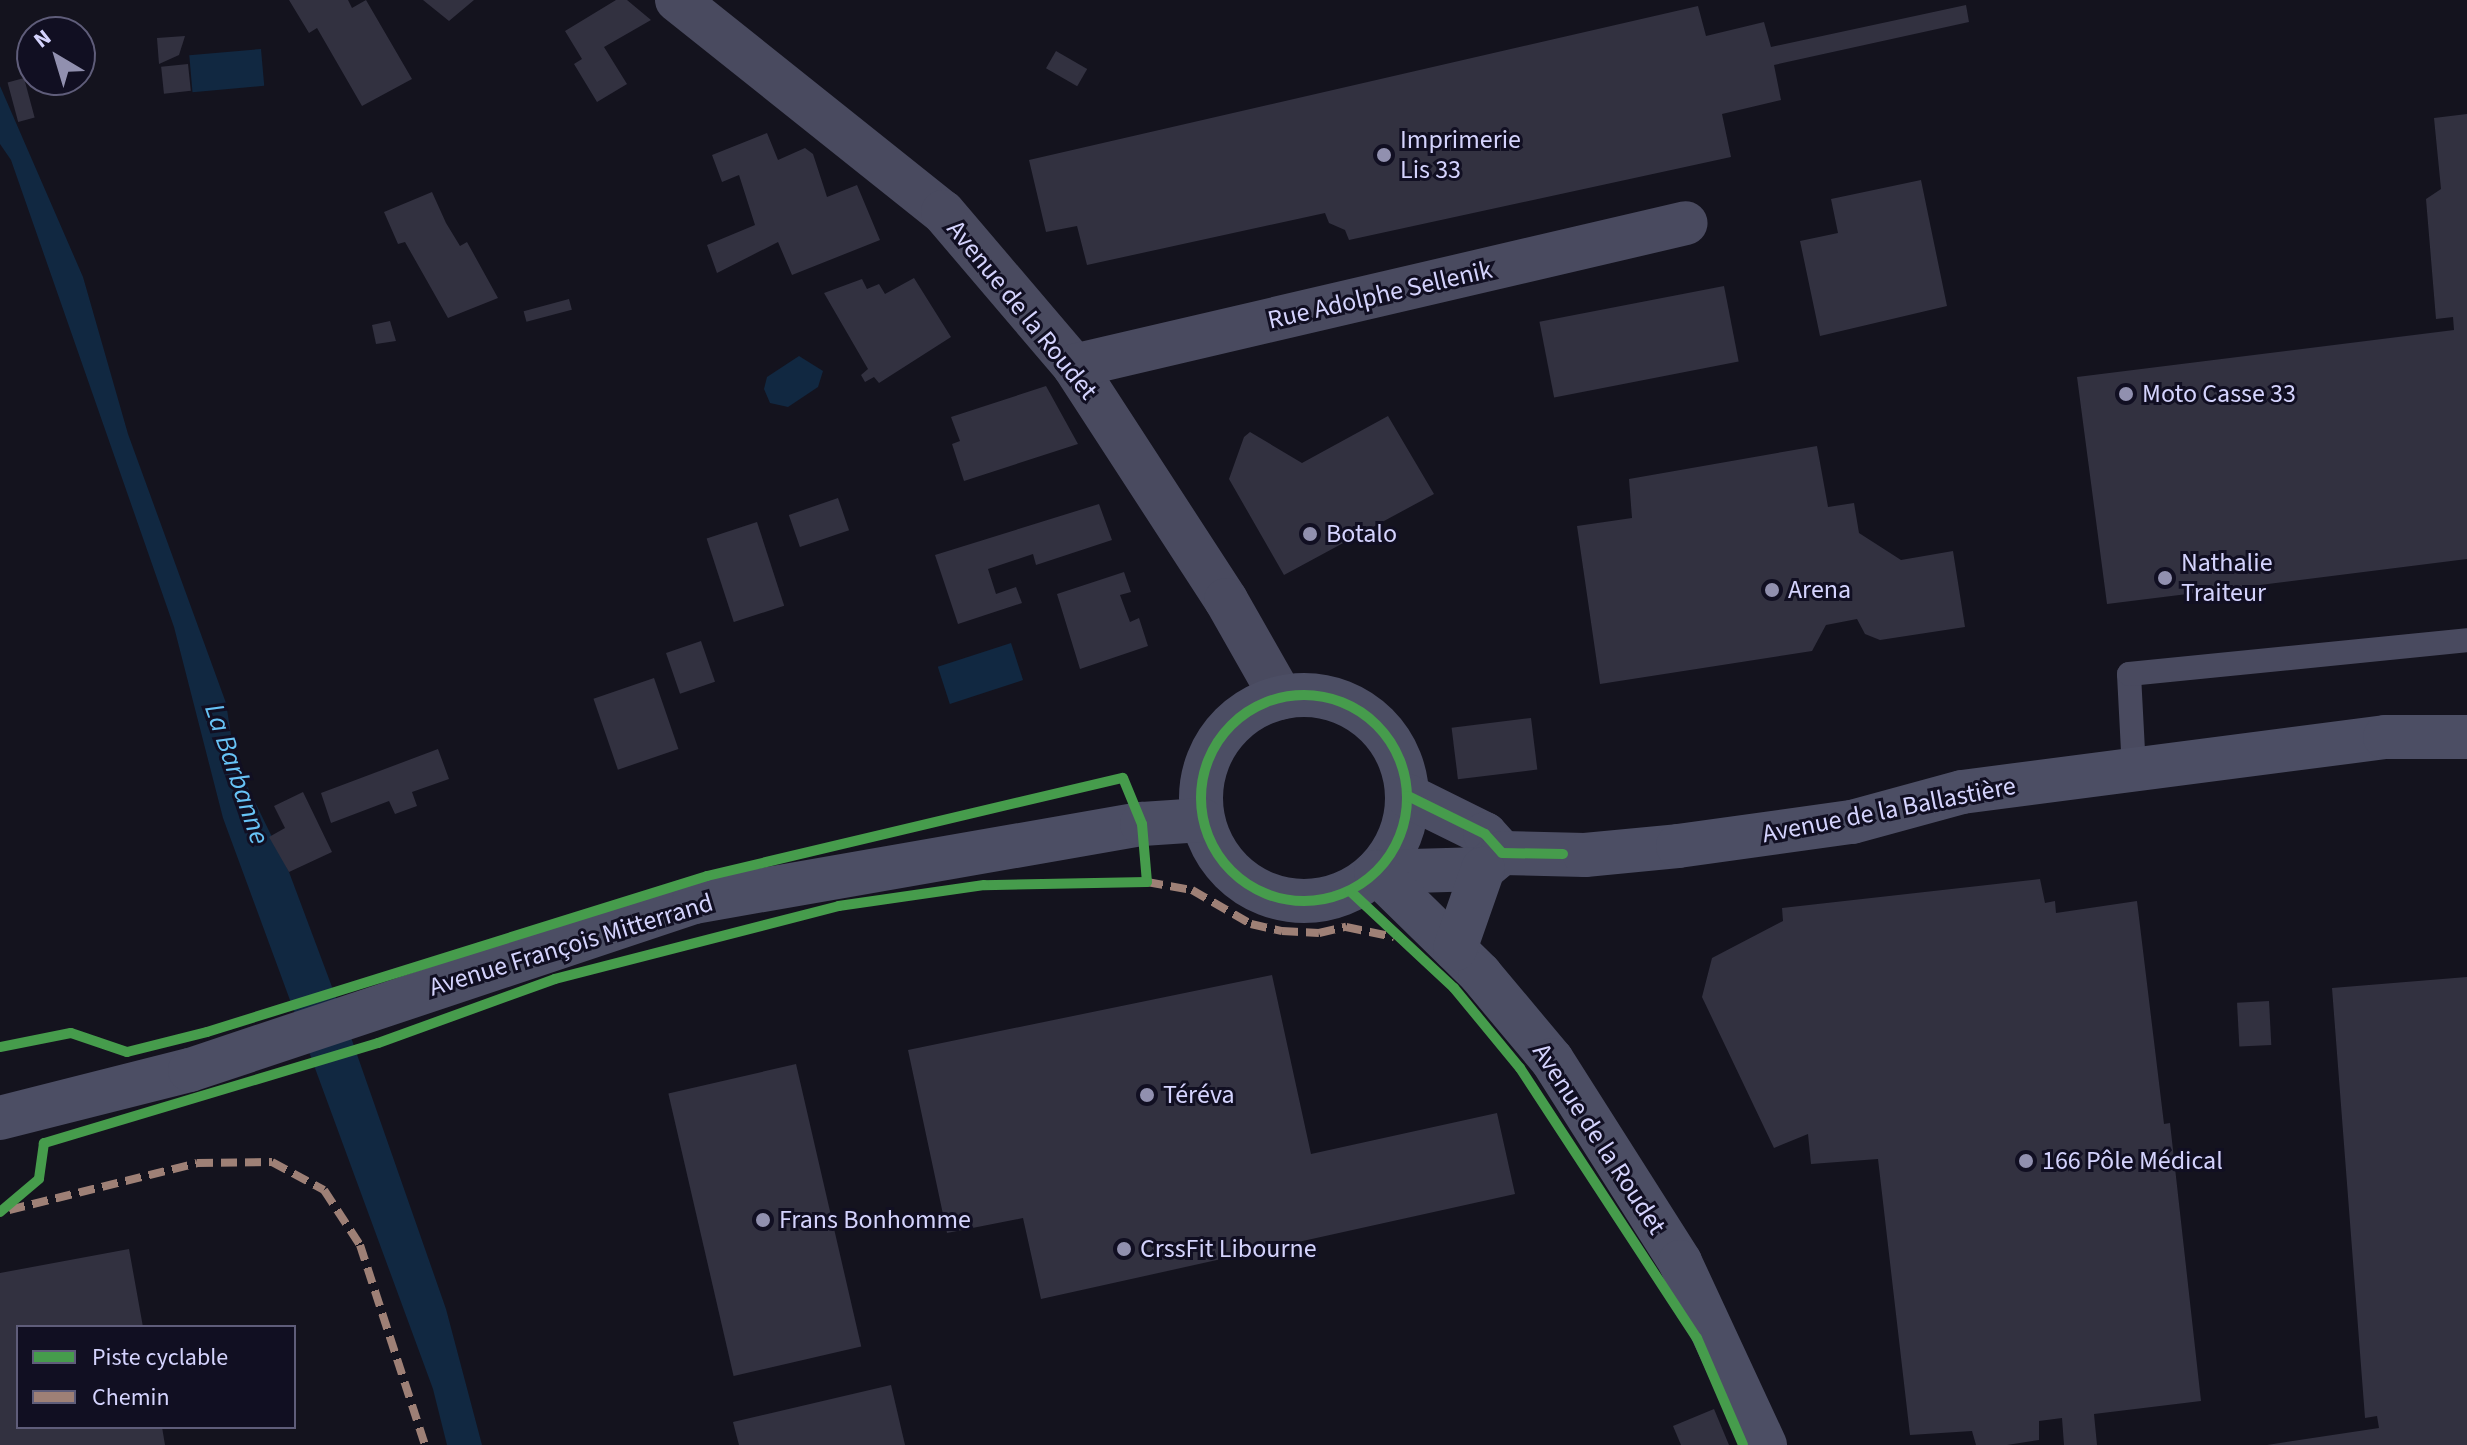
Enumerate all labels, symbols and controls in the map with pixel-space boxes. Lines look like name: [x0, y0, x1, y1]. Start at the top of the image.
north arrow: [16, 16, 96, 96]
text: N: [27, 22, 58, 56]
place label: Imprimerie Lis 33: [1400, 124, 1521, 186]
marker: Imprimerie Lis 33: [1375, 146, 1393, 164]
street label: Avenue de la Roudet: [940, 214, 1104, 406]
street label: Rue Adolphe Sellenik: [1265, 254, 1495, 336]
place label: Moto Casse 33: [2142, 378, 2296, 410]
marker: Moto Casse 33: [2117, 385, 2135, 403]
place label: Botalo: [1326, 518, 1397, 550]
marker: Botalo: [1301, 525, 1319, 543]
place label: Nathalie Traiteur: [2181, 547, 2273, 608]
marker: Nathalie Traiteur: [2156, 569, 2174, 587]
place label: Arena: [1788, 574, 1851, 606]
marker: Arena: [1763, 581, 1781, 599]
water label: La Barbanne: [197, 699, 277, 849]
street label: Avenue de la Ballastière: [1760, 770, 2018, 850]
street label: Avenue François Mitterrand: [425, 887, 717, 1003]
street label: Avenue de la Roudet: [1526, 1038, 1672, 1240]
place label: Téréva: [1163, 1079, 1235, 1111]
marker: Téréva: [1138, 1086, 1156, 1104]
place label: 166 Pôle Médical: [2042, 1145, 2223, 1177]
marker: 166 Pôle Médical: [2017, 1152, 2035, 1170]
place label: Frans Bonhomme: [779, 1204, 971, 1236]
marker: Frans Bonhomme: [754, 1211, 772, 1229]
place label: CrssFit Libourne: [1140, 1233, 1317, 1265]
marker: CrssFit Libourne: [1115, 1240, 1133, 1258]
legend: [16, 1325, 296, 1429]
text: Piste cyclable: [92, 1340, 228, 1375]
text: Chemin: [92, 1380, 170, 1415]

